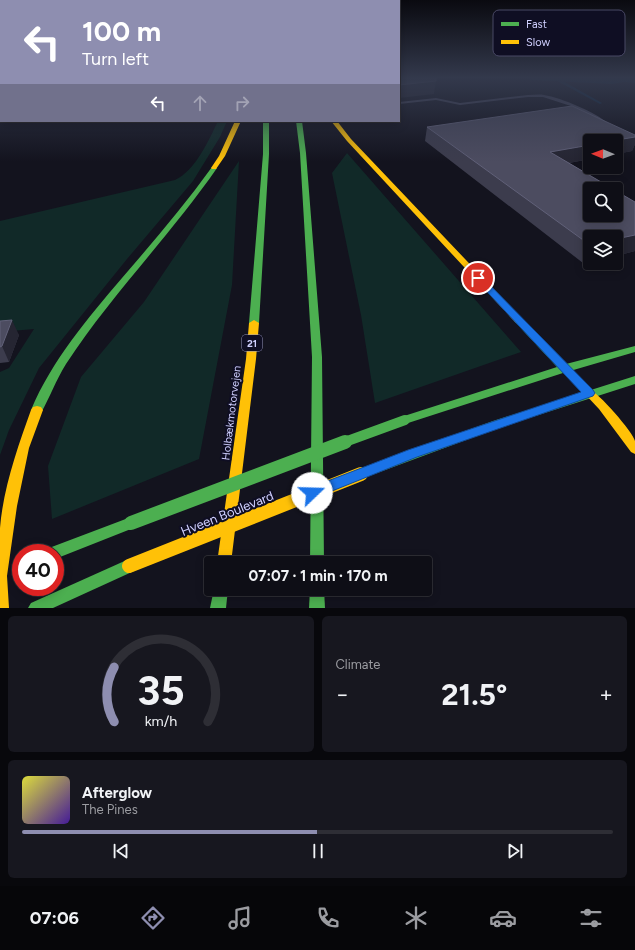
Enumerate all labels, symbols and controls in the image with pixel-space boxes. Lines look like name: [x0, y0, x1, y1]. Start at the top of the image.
legend: [493, 10, 625, 56]
text: 100 m: [82, 14, 161, 48]
icon: left: [16, 16, 68, 68]
text: Fast: [526, 18, 547, 31]
text: Slow: [526, 36, 550, 49]
text: Turn left: [82, 48, 149, 70]
icon: left: [147, 92, 169, 114]
icon: ahead: [189, 92, 211, 114]
icon: right: [231, 92, 253, 114]
north arrow: [583, 134, 623, 174]
map controls: [583, 134, 623, 270]
button: search: [583, 182, 623, 222]
button: layers: [583, 230, 623, 270]
pin: [461, 261, 495, 295]
icon: arrive: [467, 267, 489, 289]
road number: 21: [242, 335, 262, 351]
street label: Holbækmotorvejen: [219, 365, 244, 461]
position arrow: [291, 472, 333, 514]
street label: Hveen Boulevard: [179, 488, 276, 539]
speed limit sign: 40: [12, 544, 64, 596]
text: 07:07 · 1 min · 170 m: [248, 567, 388, 585]
text: Climate: [336, 657, 380, 672]
text: 35: [137, 665, 184, 715]
text: 21.5°: [441, 676, 507, 713]
text: −: [336, 681, 349, 708]
text: +: [599, 681, 613, 708]
text: km/h: [144, 712, 177, 730]
text: Afterglow: [82, 784, 152, 802]
text: The Pines: [82, 802, 138, 817]
icon: previous: [110, 840, 132, 862]
icon: pause: [307, 840, 329, 862]
icon: next: [504, 840, 526, 862]
icon: directions: [139, 904, 167, 932]
icon: music: [226, 904, 254, 932]
icon: phone: [314, 904, 342, 932]
icon: climate: [402, 904, 430, 932]
icon: car: [489, 904, 517, 932]
icon: filters: [577, 904, 605, 932]
text: 07:06: [30, 907, 79, 929]

